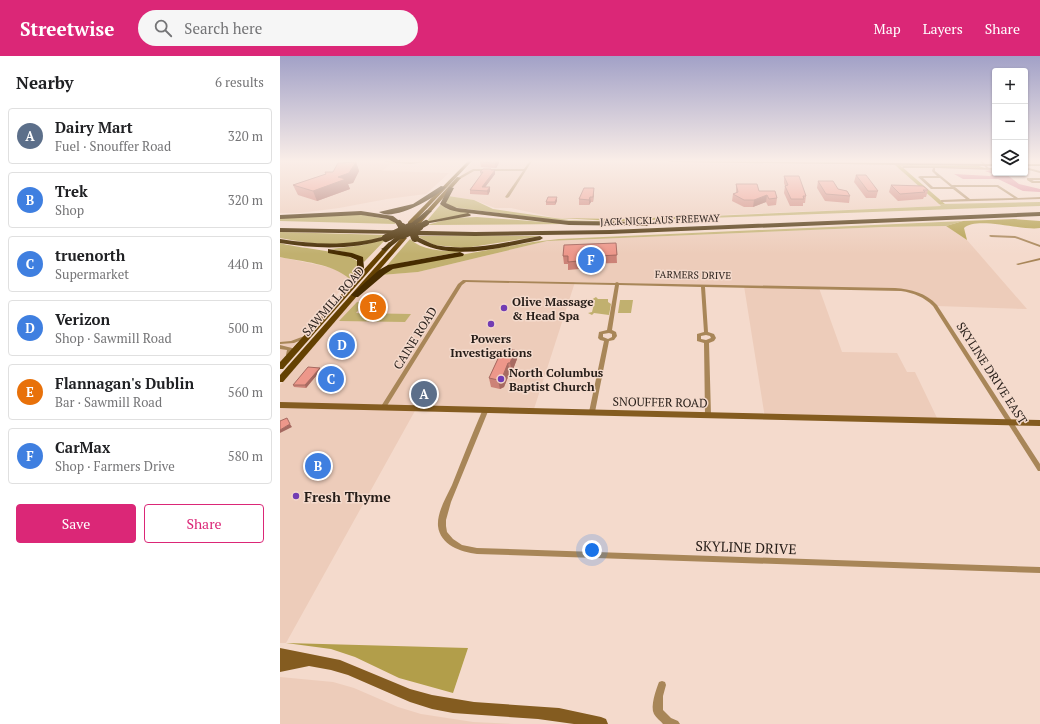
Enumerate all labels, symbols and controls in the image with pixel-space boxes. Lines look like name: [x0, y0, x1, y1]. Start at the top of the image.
search box: [138, 10, 418, 46]
text: Streetwise: [20, 16, 114, 41]
icon: search: [152, 17, 174, 39]
text: Search here: [184, 18, 262, 38]
text: Map: [874, 19, 901, 38]
text: Layers: [923, 19, 963, 38]
text: Share: [985, 19, 1020, 38]
map controls: [992, 68, 1028, 176]
button: +: [992, 68, 1028, 104]
text: Nearby: [16, 71, 74, 94]
text: 6 results: [215, 73, 264, 91]
button: −: [992, 104, 1028, 140]
text: Dairy Mart: [55, 117, 133, 137]
text: A: [25, 127, 35, 145]
text: 320 m: [228, 127, 263, 145]
text: Fuel · Snouffer Road: [55, 137, 171, 155]
button: layers: [992, 140, 1028, 176]
text: Trek: [55, 181, 88, 201]
text: B: [26, 191, 34, 209]
text: 320 m: [228, 191, 263, 209]
text: Shop: [55, 201, 84, 219]
street label: JACK NICKLAUS FREEWAY: [600, 211, 721, 229]
text: truenorth: [55, 245, 125, 265]
pin: F: [578, 245, 604, 275]
text: C: [26, 255, 34, 273]
text: 440 m: [228, 255, 263, 273]
street label: SAWMILL ROAD: [299, 263, 367, 339]
text: Supermarket: [55, 265, 129, 283]
street label: FARMERS DRIVE: [655, 268, 731, 282]
pin: E: [360, 292, 386, 322]
place label: Olive Massage & Head Spa: [512, 294, 594, 323]
marker: Olive Massage & Head Spa: [499, 303, 509, 313]
street label: CAINE ROAD: [390, 304, 440, 372]
text: Verizon: [55, 309, 110, 329]
text: D: [25, 319, 35, 337]
text: 500 m: [228, 319, 263, 337]
marker: Powers Investigations: [486, 319, 496, 329]
street label: SKYLINE DRIVE EAST: [953, 319, 1031, 427]
text: Shop · Sawmill Road: [55, 329, 172, 347]
pin: D: [329, 330, 355, 360]
place label: Powers Investigations: [450, 331, 532, 360]
pin: C: [318, 364, 344, 394]
place label: North Columbus Baptist Church: [509, 365, 604, 394]
text: Flannagan's Dublin: [55, 373, 194, 393]
marker: North Columbus Baptist Church: [496, 374, 506, 384]
pin: A: [411, 379, 437, 409]
text: E: [26, 383, 34, 401]
text: 560 m: [228, 383, 263, 401]
text: Bar · Sawmill Road: [55, 393, 162, 411]
street label: SNOUFFER ROAD: [612, 394, 708, 410]
text: CarMax: [55, 437, 110, 457]
text: F: [26, 447, 34, 465]
text: 580 m: [228, 447, 263, 465]
pin: B: [305, 451, 331, 481]
text: Shop · Farmers Drive: [55, 457, 175, 475]
place label: Fresh Thyme: [304, 487, 391, 506]
marker: Fresh Thyme: [291, 491, 301, 501]
button: Save: [16, 504, 136, 543]
button: Share: [144, 504, 264, 543]
street label: SKYLINE DRIVE: [695, 536, 797, 558]
your location: [582, 540, 602, 560]

